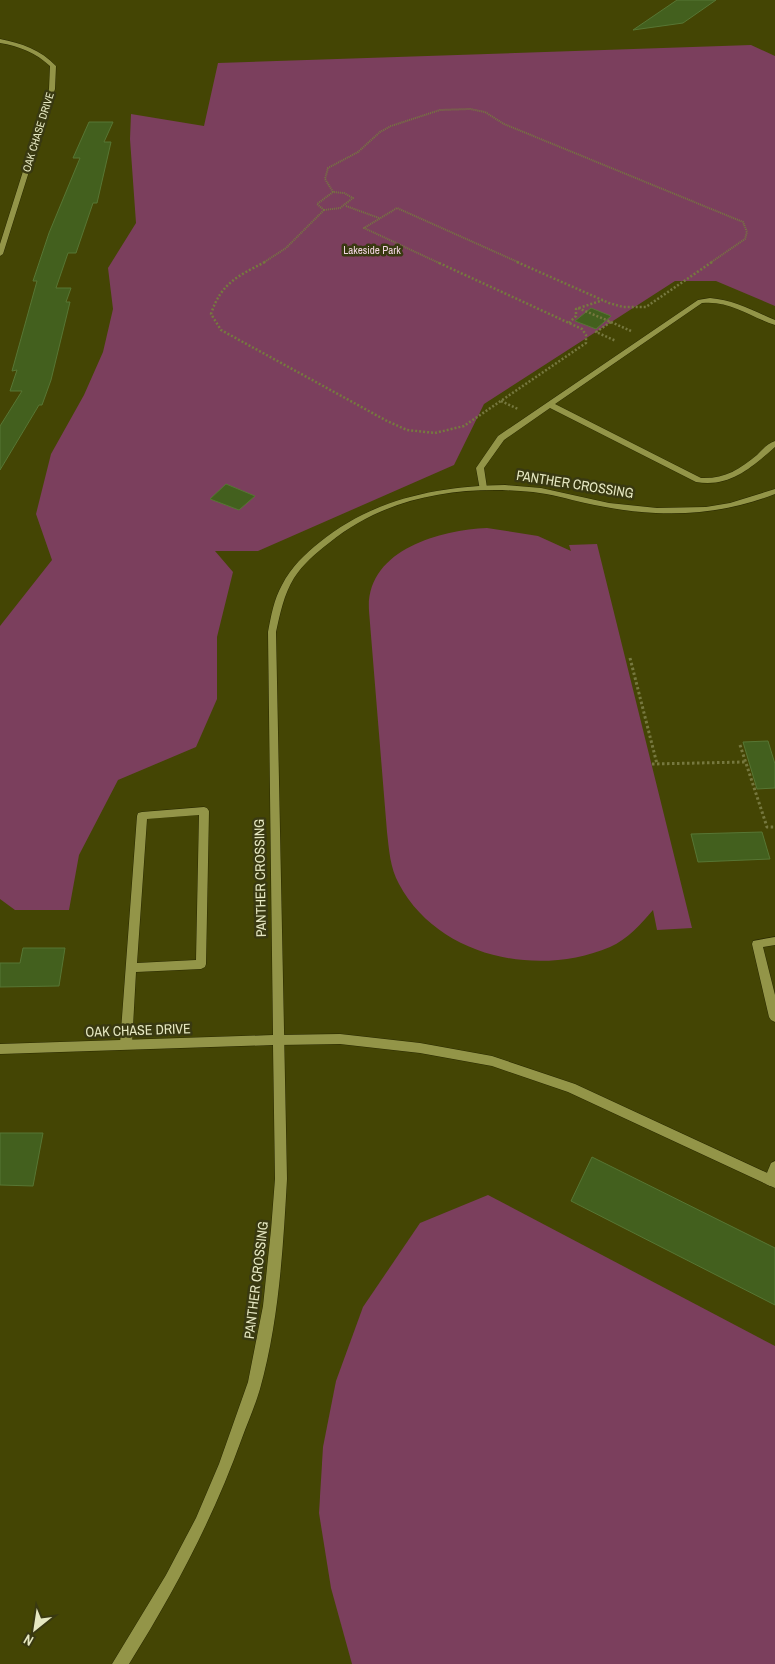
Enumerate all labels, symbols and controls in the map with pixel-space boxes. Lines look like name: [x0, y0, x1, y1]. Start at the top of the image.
street label: OAK CHASE DRIVE: [19, 90, 57, 174]
park label: Lakeside Park: [343, 243, 401, 257]
street label: PANTHER CROSSING: [515, 466, 635, 502]
street label: PANTHER CROSSING: [250, 819, 270, 937]
street label: OAK CHASE DRIVE: [85, 1019, 191, 1041]
street label: PANTHER CROSSING: [240, 1220, 272, 1340]
north arrow: [10, 1604, 60, 1654]
text: N: [20, 1630, 37, 1650]

